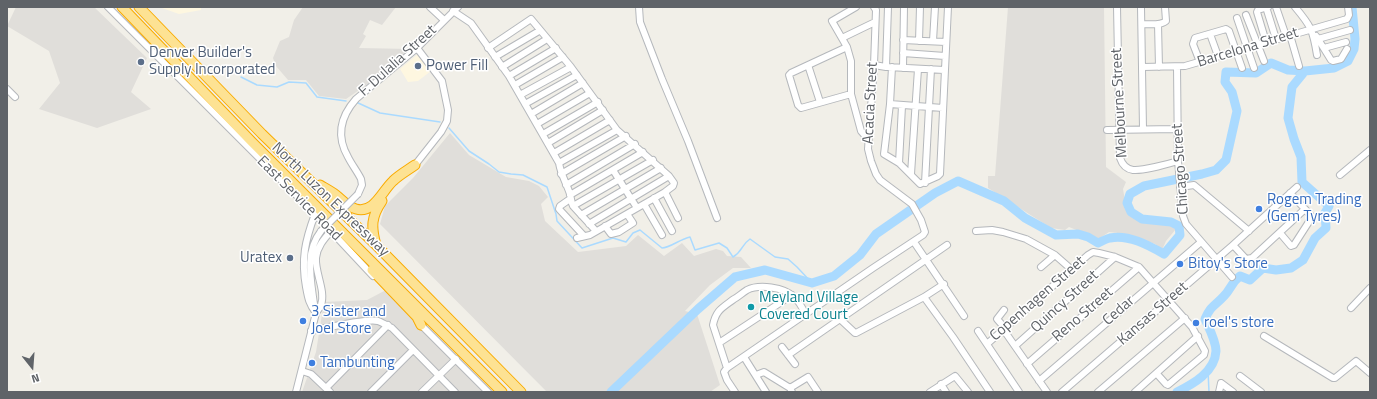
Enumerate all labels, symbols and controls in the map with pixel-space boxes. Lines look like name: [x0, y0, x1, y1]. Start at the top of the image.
street label: F. Dulalia Street: [355, 21, 441, 101]
street label: Barcelona Street: [1195, 24, 1301, 72]
place label: Denver Builder's Supply Incorporated: [149, 44, 276, 79]
street label: Melbourne Street: [1108, 48, 1132, 158]
marker: Denver Builder's Supply Incorporated: [136, 57, 146, 67]
place label: Power Fill: [426, 57, 488, 75]
marker: Power Fill: [413, 61, 423, 71]
street label: Acacia Street: [860, 61, 882, 145]
street label: Chicago Street: [1169, 123, 1193, 215]
street label: North Luzon Expressway: [267, 139, 393, 261]
street label: East Service Road: [253, 153, 345, 245]
place label: Rogem Trading (Gem Tyres): [1267, 191, 1361, 226]
marker: Rogem Trading (Gem Tyres): [1254, 204, 1264, 214]
place label: Uratex: [240, 249, 282, 267]
marker: Uratex: [285, 253, 295, 263]
street label: Copenhagen Street: [987, 253, 1089, 345]
place label: Bitoy's Store: [1188, 255, 1268, 273]
marker: Bitoy's Store: [1175, 259, 1185, 269]
street label: Quincy Street: [1027, 267, 1103, 337]
street label: Kansas Street: [1114, 278, 1192, 350]
street label: Reno Street: [1049, 284, 1117, 346]
place label: Meyland Village Covered Court: [759, 289, 858, 324]
street label: Cedar: [1099, 292, 1139, 330]
marker: Meyland Village Covered Court: [746, 302, 756, 312]
place label: 3 Sister and Joel Store: [311, 303, 386, 338]
place label: roel's store: [1204, 314, 1274, 332]
marker: 3 Sister and Joel Store: [298, 316, 308, 326]
marker: roel's store: [1191, 318, 1201, 328]
north arrow: [12, 347, 52, 387]
place label: Tambunting: [320, 354, 395, 372]
marker: Tambunting: [307, 358, 317, 368]
text: N: [30, 370, 41, 387]

